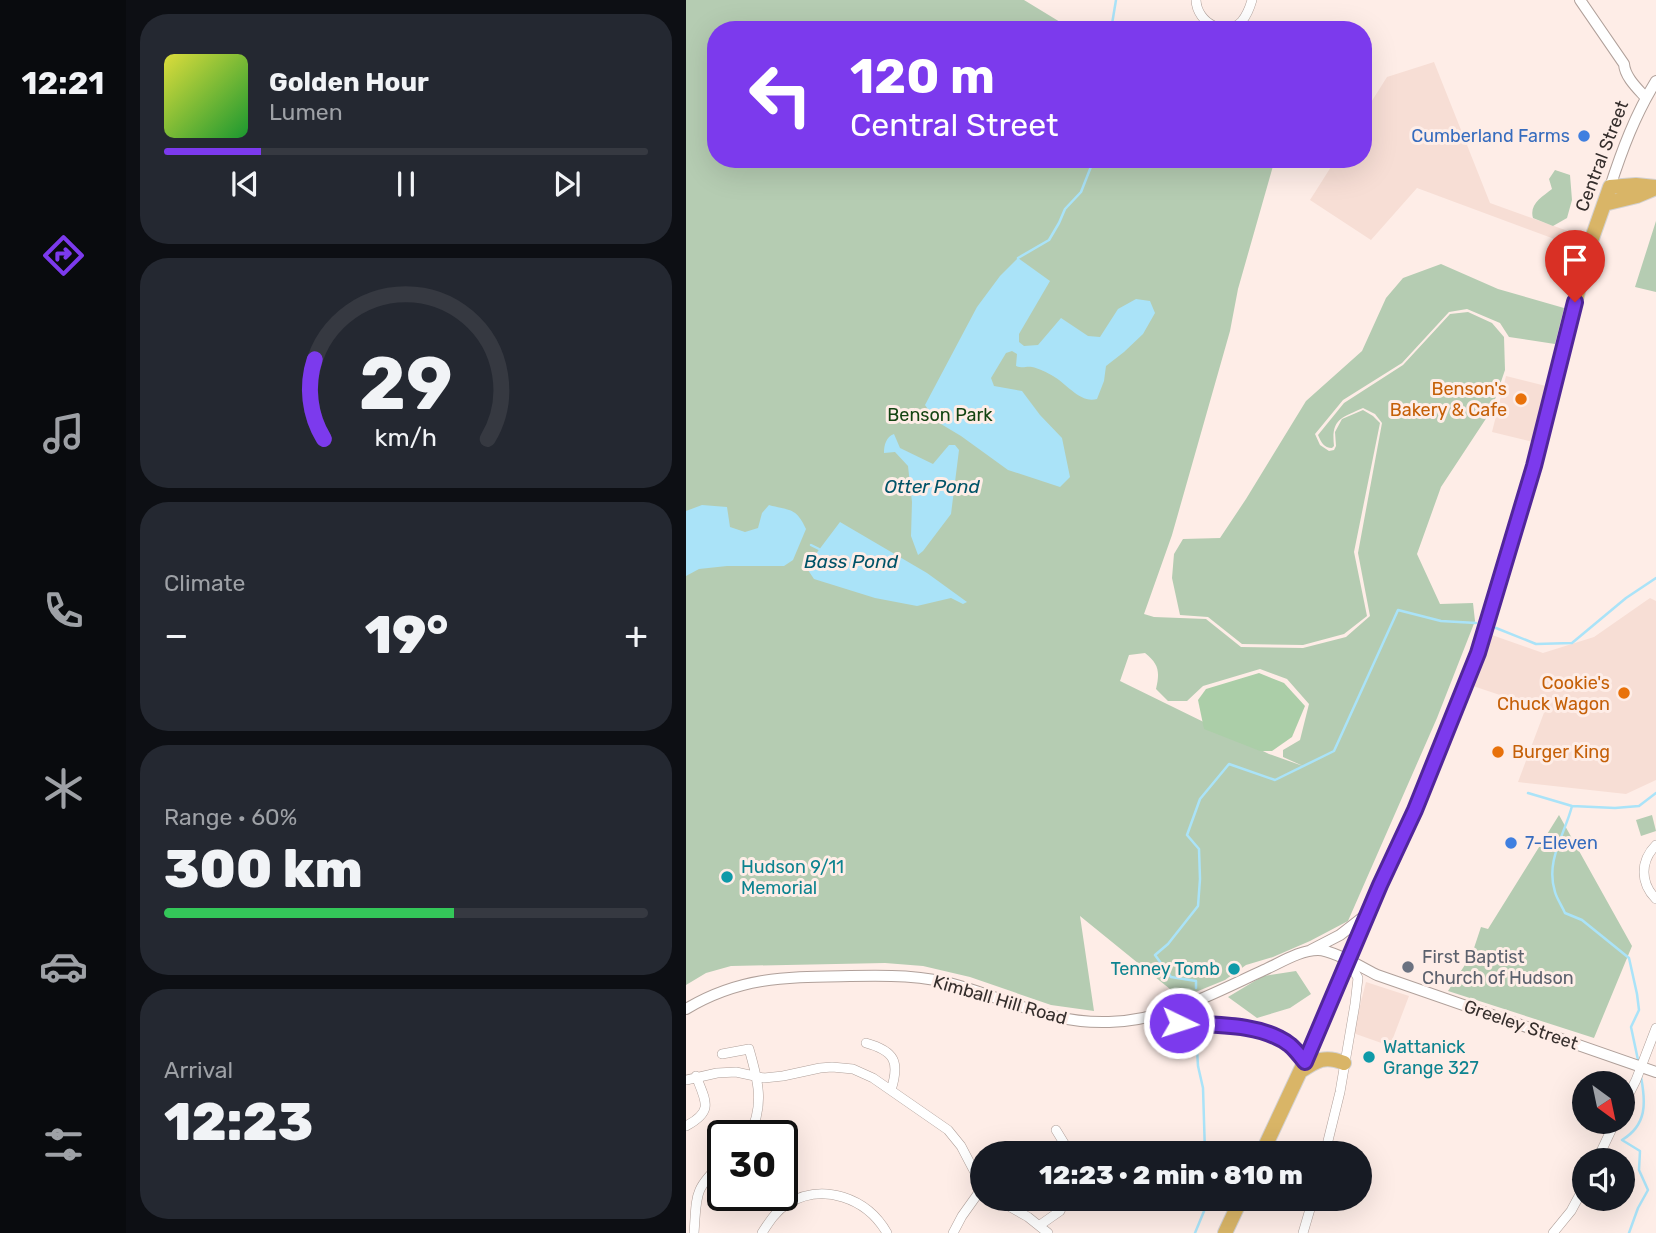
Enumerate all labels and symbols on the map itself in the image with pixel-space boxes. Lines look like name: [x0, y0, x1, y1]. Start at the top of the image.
street label: Central Street: [1571, 97, 1633, 215]
place label: Cumberland Farms: [1411, 125, 1570, 147]
marker: Cumberland Farms: [1576, 128, 1592, 144]
pin: [1545, 230, 1605, 302]
place label: Benson's Bakery & Cafe: [1390, 378, 1507, 421]
marker: Benson's Bakery & Cafe: [1513, 391, 1529, 407]
park label: Benson Park: [887, 404, 993, 426]
water label: Otter Pond: [884, 475, 980, 498]
water label: Bass Pond: [804, 550, 899, 573]
place label: Cookie's Chuck Wagon: [1497, 672, 1610, 715]
marker: Cookie's Chuck Wagon: [1616, 685, 1632, 701]
place label: Burger King: [1512, 741, 1610, 763]
marker: Burger King: [1490, 744, 1506, 760]
place label: 7-Eleven: [1525, 832, 1598, 854]
marker: 7-Eleven: [1503, 835, 1519, 851]
place label: Hudson 9/11 Memorial: [741, 856, 844, 899]
marker: Hudson 9/11 Memorial: [719, 869, 735, 885]
place label: First Baptist Church of Hudson: [1422, 946, 1574, 989]
place label: Tenney Tomb: [1111, 958, 1220, 980]
marker: First Baptist Church of Hudson: [1400, 959, 1416, 975]
marker: Tenney Tomb: [1226, 961, 1242, 977]
street label: Kimball Hill Road: [931, 970, 1069, 1030]
position arrow: [1142, 986, 1216, 1060]
street label: Greeley Street: [1461, 995, 1581, 1055]
place label: Wattanick Grange 327: [1383, 1036, 1479, 1079]
marker: Wattanick Grange 327: [1361, 1049, 1377, 1065]
north arrow: [1572, 1071, 1634, 1134]
speed limit sign: 30: [707, 1120, 798, 1211]

